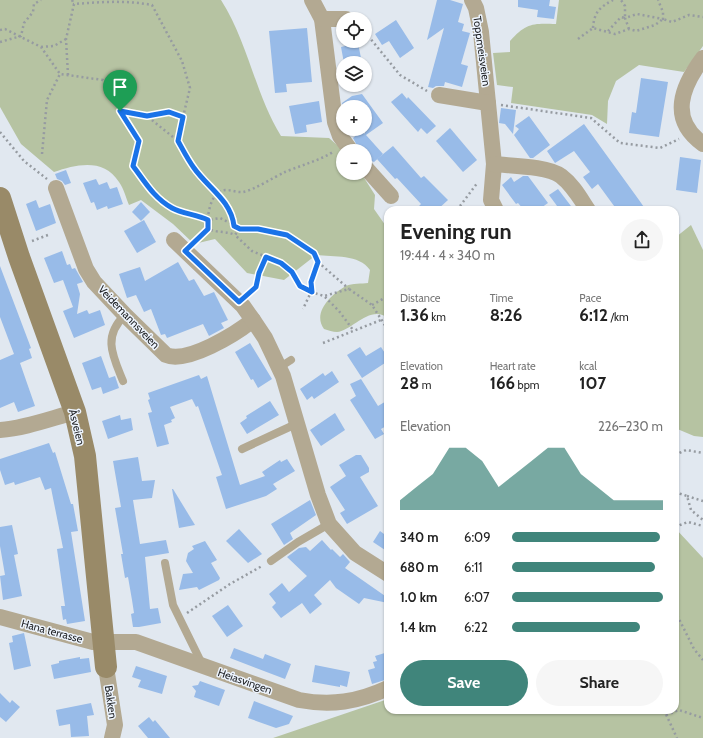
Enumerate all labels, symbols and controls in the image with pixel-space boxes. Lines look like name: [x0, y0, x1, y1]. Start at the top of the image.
map controls: [336, 12, 372, 180]
button: locate: [336, 12, 372, 48]
street label: Toppmeisveien: [470, 15, 494, 87]
button: layers: [336, 56, 372, 92]
pin: [103, 70, 137, 111]
icon: arrive: [109, 76, 131, 98]
button: +: [336, 100, 372, 136]
button: −: [336, 144, 372, 180]
text: Evening run: [400, 218, 512, 245]
button: share: [621, 219, 663, 261]
text: 19:44 · 4 × 340 m: [400, 247, 495, 263]
street label: Veidemannsveien: [95, 282, 163, 352]
text: Distance: [400, 291, 441, 305]
text: Time: [490, 291, 513, 305]
text: Pace: [579, 291, 601, 305]
text: 1.36: [400, 305, 429, 325]
text: 8:26: [490, 305, 522, 325]
text: 6:12: [579, 305, 608, 325]
text: km: [429, 310, 446, 324]
text: /km: [608, 310, 629, 324]
text: Elevation: [400, 359, 443, 373]
text: Heart rate: [490, 359, 536, 373]
text: kcal: [579, 359, 597, 373]
text: 28: [400, 373, 419, 393]
text: 166: [490, 373, 515, 393]
text: 107: [579, 373, 606, 393]
text: m: [419, 378, 431, 392]
text: bpm: [515, 378, 539, 392]
street label: Åsveien: [66, 407, 89, 446]
text: Elevation: [400, 418, 451, 434]
text: 226–230 m: [598, 418, 663, 434]
text: 340 m: [400, 529, 438, 545]
text: 6:09: [464, 529, 491, 545]
text: 680 m: [400, 559, 439, 575]
text: 6:11: [464, 559, 483, 575]
text: 1.0 km: [400, 589, 437, 605]
text: 6:07: [464, 589, 490, 605]
street label: Hana terrasse: [20, 616, 85, 646]
text: 1.4 km: [400, 619, 436, 635]
text: 6:22: [464, 619, 488, 635]
button: Save: [400, 660, 528, 706]
button: Share: [536, 660, 663, 706]
street label: Heiasvingen: [216, 665, 274, 697]
street label: Bakken: [102, 685, 120, 719]

